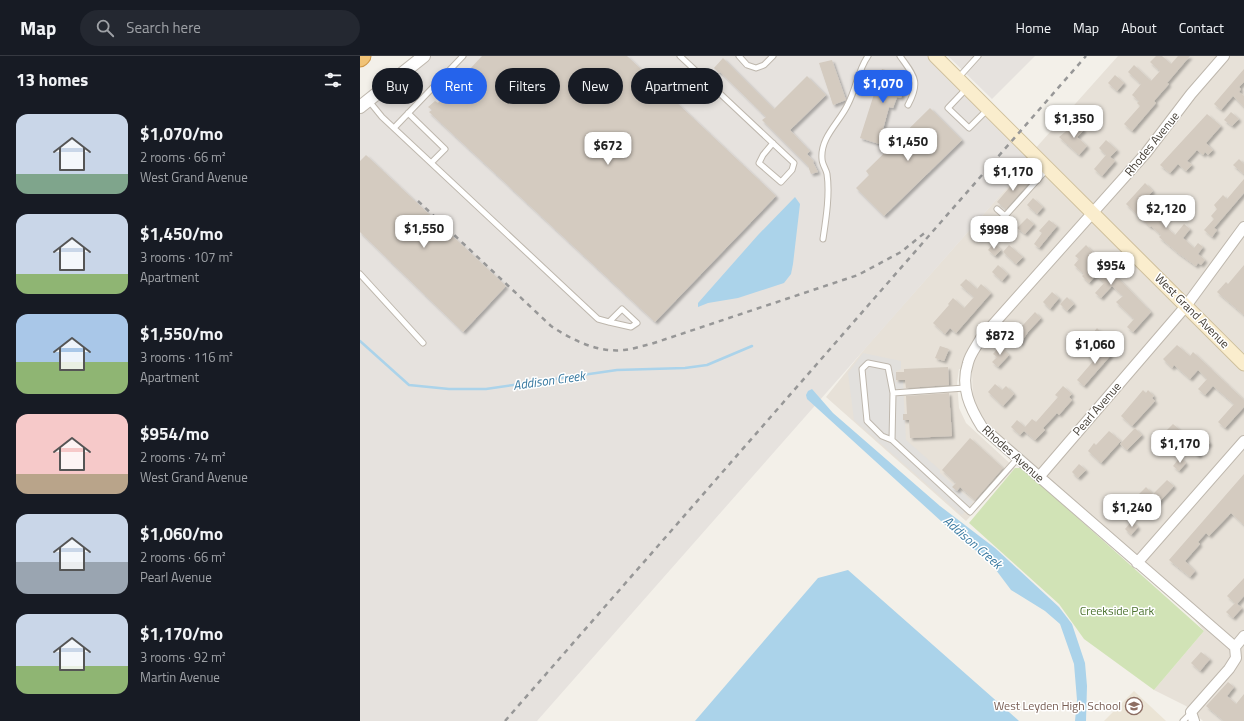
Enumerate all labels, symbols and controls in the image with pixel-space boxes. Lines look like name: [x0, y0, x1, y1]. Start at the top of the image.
search box: [80, 10, 360, 46]
text: Map: [20, 13, 56, 42]
text: Search here: [126, 16, 201, 39]
icon: search: [94, 17, 116, 39]
text: Home: [1016, 17, 1051, 38]
text: Map: [1073, 17, 1099, 38]
text: About: [1121, 17, 1157, 38]
text: Contact: [1179, 17, 1224, 38]
text: 13 homes: [16, 67, 88, 93]
chip: Buy: [372, 68, 423, 104]
chip: Rent: [431, 68, 487, 104]
chip: Filters: [495, 68, 560, 104]
chip: New: [568, 68, 623, 104]
chip: Apartment: [631, 68, 723, 104]
icon: filters: [322, 69, 344, 91]
pin: $1,070: [850, 70, 916, 104]
text: $1,070: [863, 73, 903, 93]
pin: $1,350: [1041, 105, 1107, 139]
street label: Rhodes Avenue: [1120, 107, 1184, 180]
text: $1,350: [1054, 108, 1094, 128]
text: $1,070/mo: [140, 121, 223, 147]
pin: $1,450: [875, 128, 941, 162]
icon: home: [48, 130, 96, 178]
text: $1,450: [888, 131, 928, 151]
pin: $672: [584, 132, 632, 166]
text: $672: [593, 135, 623, 155]
text: 2 rooms · 66 m²: [140, 147, 226, 167]
pin: $1,170: [980, 158, 1046, 192]
text: $1,170: [993, 161, 1033, 181]
text: West Grand Avenue: [140, 167, 248, 187]
pin: $2,120: [1133, 195, 1199, 229]
text: $2,120: [1146, 198, 1186, 218]
pin: $1,550: [391, 215, 457, 249]
pin: $998: [970, 216, 1018, 250]
text: $1,550: [404, 218, 444, 238]
text: $998: [979, 219, 1009, 239]
text: $1,450/mo: [140, 221, 223, 247]
icon: home: [48, 230, 96, 278]
text: 3 rooms · 107 m²: [140, 247, 233, 267]
pin: $954: [1087, 252, 1135, 286]
text: $954: [1096, 255, 1126, 275]
text: Apartment: [140, 267, 199, 287]
street label: West Grand Avenue: [1150, 269, 1234, 353]
text: $1,550/mo: [140, 321, 223, 347]
pin: $872: [976, 322, 1024, 356]
text: $872: [985, 325, 1015, 345]
icon: home: [48, 330, 96, 378]
pin: $1,060: [1062, 331, 1128, 365]
text: $1,060: [1075, 334, 1115, 354]
text: 3 rooms · 116 m²: [140, 347, 233, 367]
water label: Addison Creek: [512, 365, 588, 395]
text: Apartment: [140, 367, 199, 387]
street label: Pearl Avenue: [1068, 377, 1126, 440]
street label: Rhodes Avenue: [978, 420, 1049, 487]
text: $954/mo: [140, 421, 209, 447]
icon: home: [48, 430, 96, 478]
pin: $1,170: [1147, 430, 1213, 464]
text: $1,170: [1160, 433, 1200, 453]
text: 2 rooms · 74 m²: [140, 447, 226, 467]
text: West Grand Avenue: [140, 467, 248, 487]
pin: $1,240: [1099, 494, 1165, 528]
text: $1,240: [1112, 497, 1152, 517]
water label: Addison Creek: [939, 511, 1009, 575]
text: $1,060/mo: [140, 521, 223, 547]
icon: home: [48, 530, 96, 578]
text: 2 rooms · 66 m²: [140, 547, 226, 567]
text: Pearl Avenue: [140, 567, 212, 587]
park label: Creekside Park: [1080, 601, 1155, 620]
text: $1,170/mo: [140, 621, 223, 647]
icon: home: [48, 630, 96, 678]
text: 3 rooms · 92 m²: [140, 647, 226, 667]
text: Martin Avenue: [140, 667, 220, 687]
place label: West Leyden High School: [994, 696, 1121, 715]
school or university icon: West Leyden High School: [1124, 696, 1144, 716]

